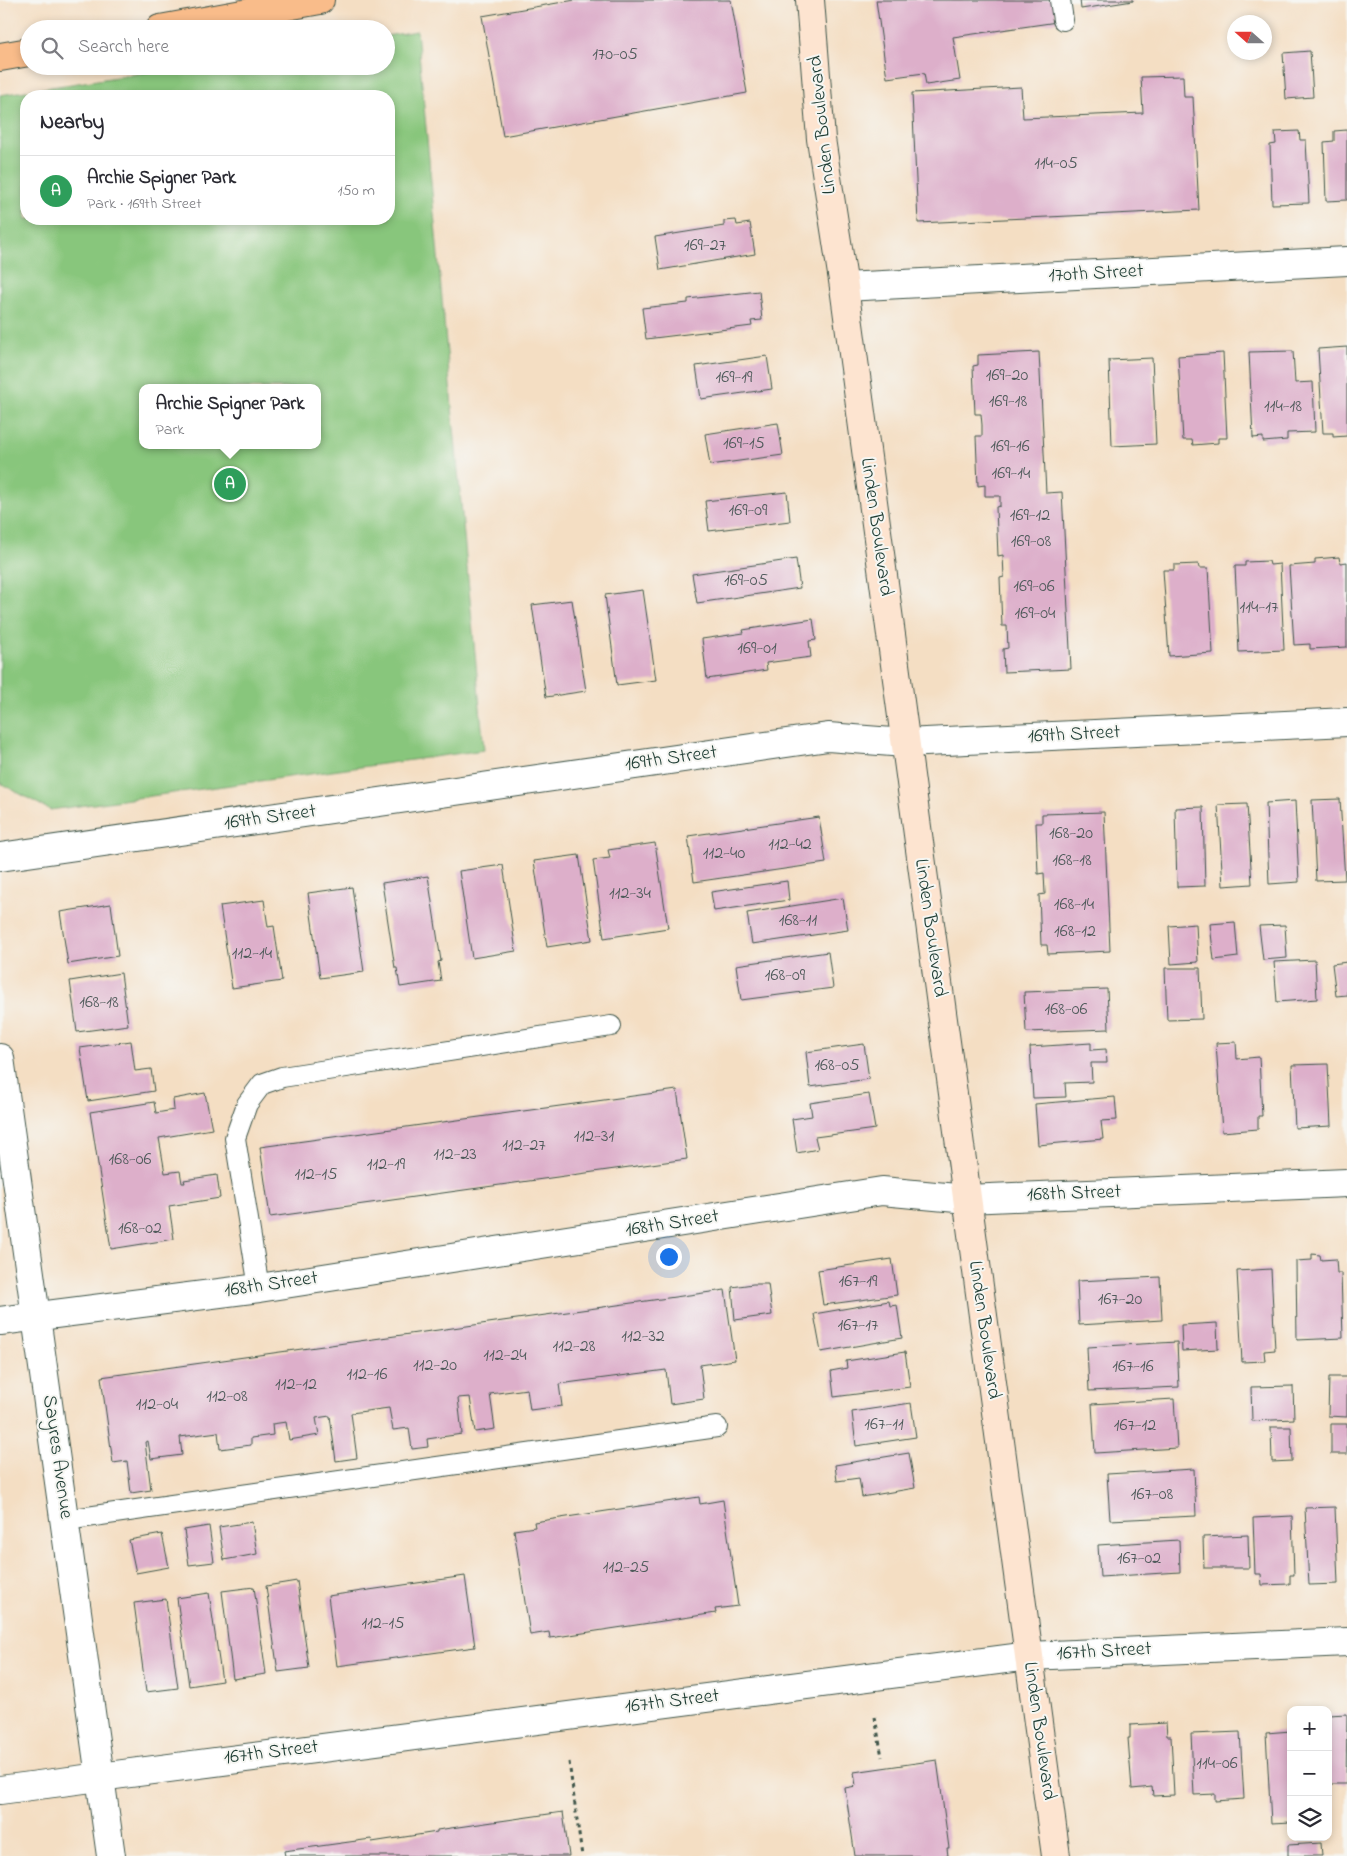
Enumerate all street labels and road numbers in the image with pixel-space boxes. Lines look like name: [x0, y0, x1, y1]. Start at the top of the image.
street label: Linden Boulevard: [801, 54, 845, 196]
street label: 170th Street: [1048, 257, 1144, 291]
street label: Linden Boulevard: [852, 456, 900, 598]
street label: 169th Street: [1027, 718, 1121, 752]
street label: 169th Street: [623, 738, 719, 780]
street label: 169th Street: [222, 797, 318, 839]
street label: Linden Boulevard: [906, 857, 954, 999]
street label: 168th Street: [1026, 1178, 1122, 1210]
street label: 168th Street: [623, 1202, 721, 1246]
street label: Linden Boulevard: [960, 1259, 1008, 1401]
street label: 168th Street: [222, 1264, 320, 1306]
street label: Sayres Avenue: [34, 1393, 80, 1521]
street label: 167th Street: [1056, 1635, 1152, 1669]
street label: Linden Boulevard: [1015, 1660, 1063, 1802]
street label: 167th Street: [623, 1682, 721, 1722]
street label: 167th Street: [222, 1733, 320, 1773]

